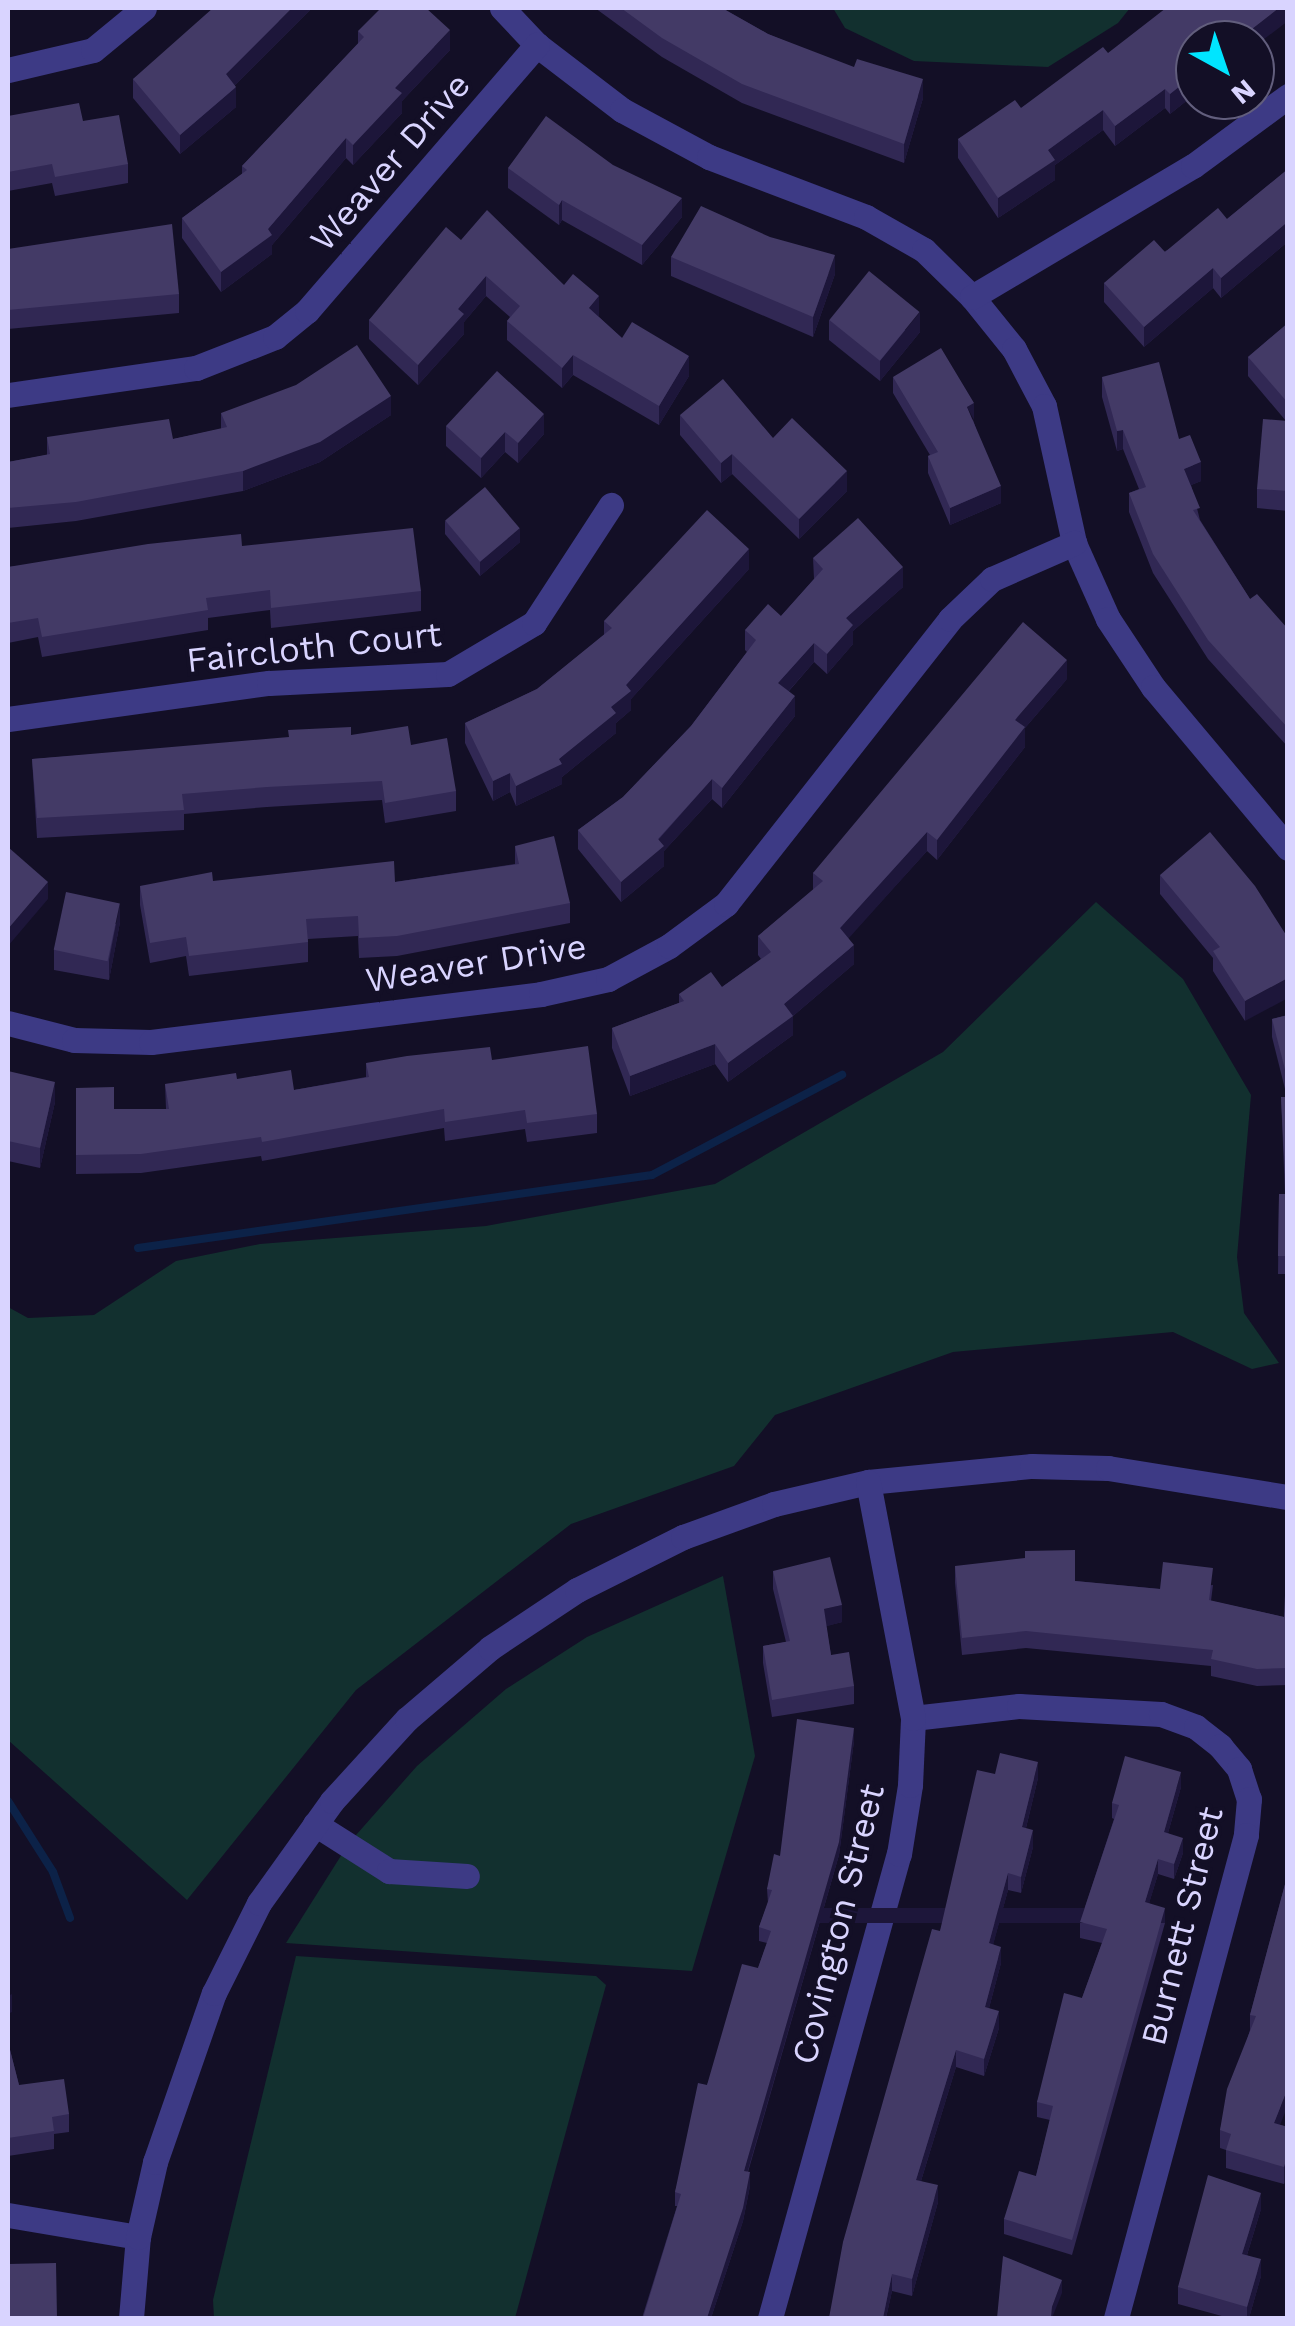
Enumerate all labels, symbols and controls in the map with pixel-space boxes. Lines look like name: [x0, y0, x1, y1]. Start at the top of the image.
north arrow: [1175, 20, 1275, 120]
street label: Weaver Drive: [301, 64, 479, 260]
text: N: [1225, 73, 1262, 111]
street label: Faircloth Court: [184, 613, 444, 681]
street label: Weaver Drive: [362, 925, 590, 1001]
street label: Covington Street: [783, 1779, 893, 2069]
street label: Burnett Street: [1132, 1802, 1232, 2050]

